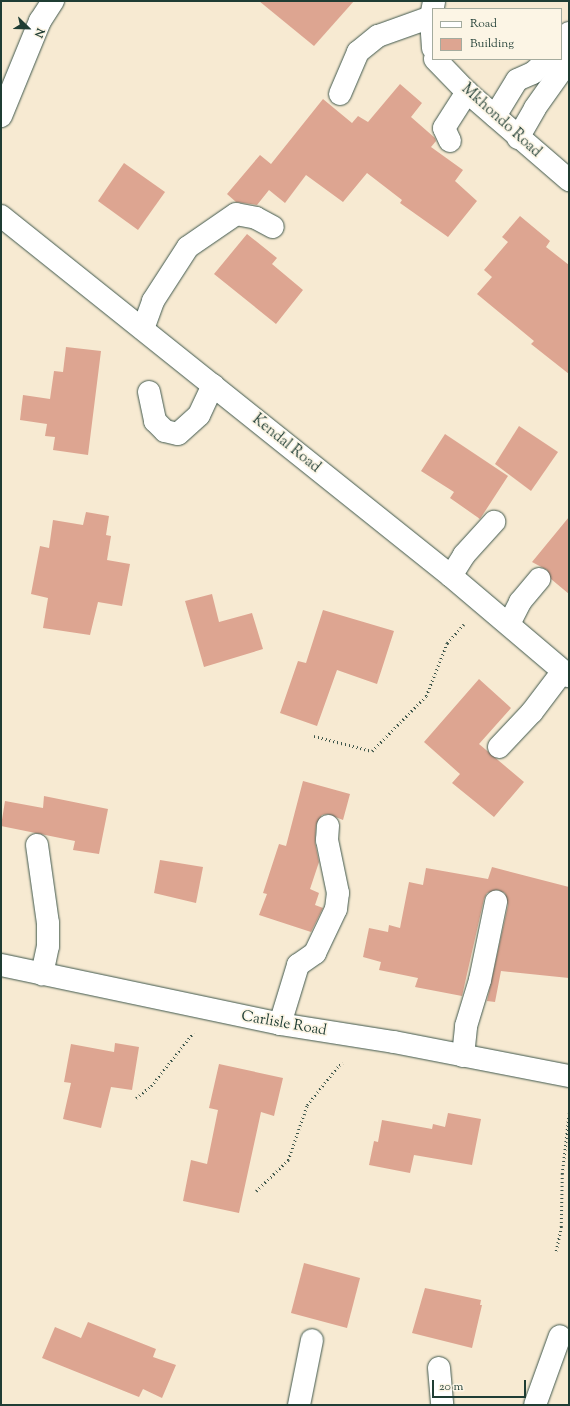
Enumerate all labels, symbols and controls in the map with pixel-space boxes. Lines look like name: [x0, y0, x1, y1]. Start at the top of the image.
north arrow: [8, 8, 48, 48]
legend: [432, 8, 562, 60]
text: Road: [470, 15, 497, 33]
text: N: [30, 26, 48, 40]
text: Building: [470, 35, 514, 53]
street label: Mkhondo Road: [457, 80, 545, 162]
street label: Kendal Road: [248, 411, 324, 477]
street label: Carlisle Road: [240, 1008, 328, 1040]
scale bar: [434, 1372, 528, 1398]
text: 20 m: [439, 1378, 463, 1396]

